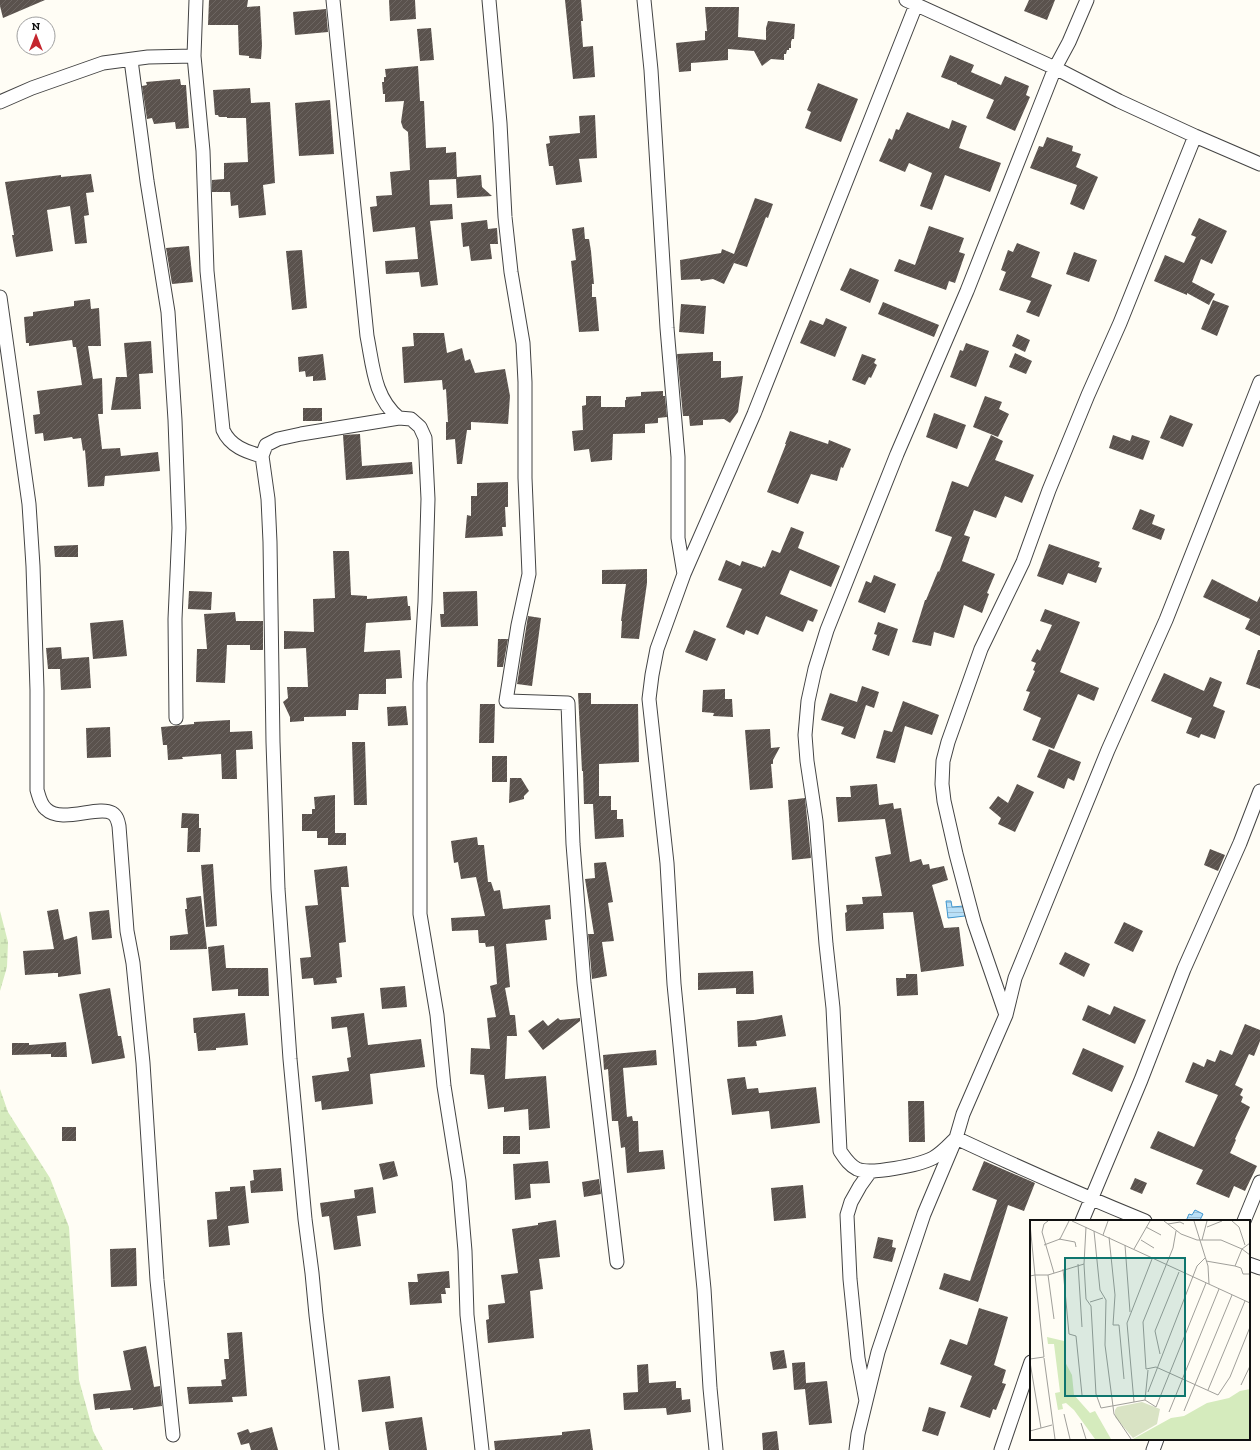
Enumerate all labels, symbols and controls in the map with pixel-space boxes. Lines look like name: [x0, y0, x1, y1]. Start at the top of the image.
north arrow: [16, 16, 56, 56]
text: N: [32, 20, 41, 33]
inset map: [1030, 1220, 1250, 1440]

